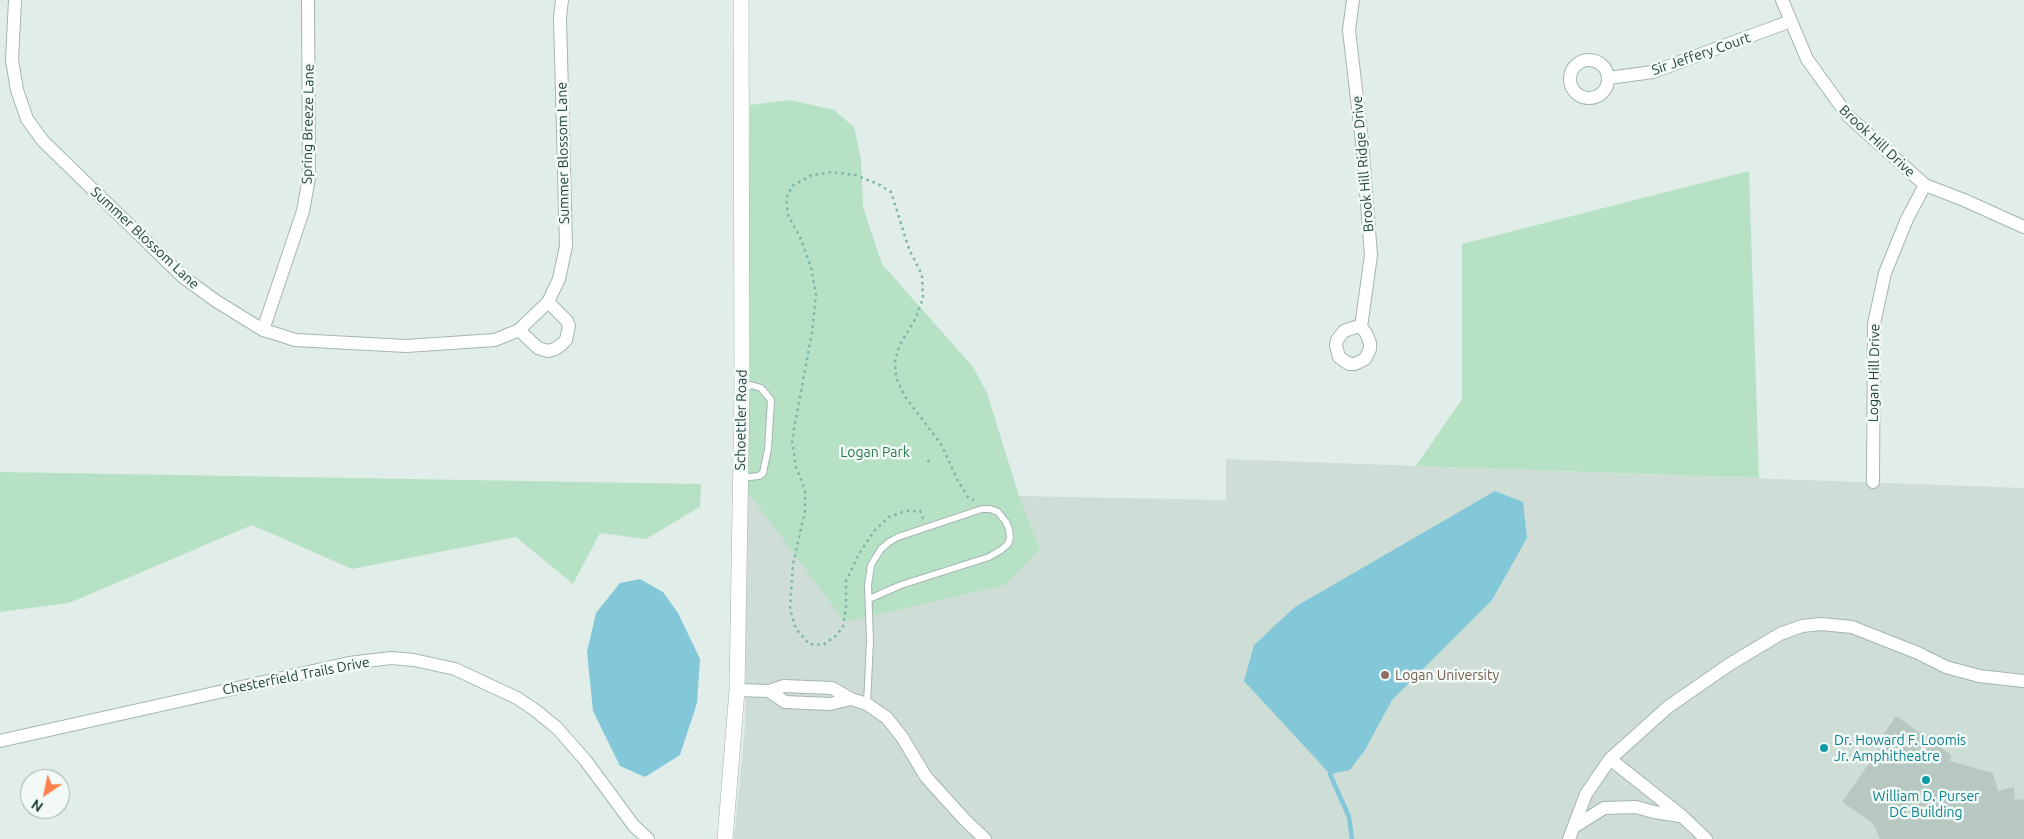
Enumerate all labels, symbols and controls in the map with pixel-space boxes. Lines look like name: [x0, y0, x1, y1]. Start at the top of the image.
street label: Sir Jeffery Court: [1649, 29, 1753, 79]
street label: Spring Breeze Lane: [299, 64, 317, 184]
street label: Summer Blossom Lane: [553, 82, 573, 224]
street label: Brook Hill Ridge Drive: [1349, 95, 1377, 233]
street label: Brook Hill Drive: [1836, 102, 1918, 180]
street label: Summer Blossom Lane: [87, 183, 203, 293]
street label: Logan Hill Drive: [1865, 324, 1883, 422]
street label: Schoettler Road: [732, 369, 750, 471]
park label: Logan Park: [840, 444, 910, 460]
street label: Chesterfield Trails Drive: [221, 653, 371, 699]
place label: Logan University: [1395, 667, 1499, 683]
marker: Logan University: [1379, 669, 1391, 681]
place label: Dr. Howard F. Loomis Jr. Amphitheatre: [1834, 732, 1966, 764]
marker: Dr. Howard F. Loomis Jr. Amphitheatre: [1818, 742, 1830, 754]
north arrow: [20, 769, 70, 819]
marker: William D. Purser DC Building: [1920, 774, 1932, 786]
place label: William D. Purser DC Building: [1873, 788, 1979, 820]
text: N: [28, 796, 46, 815]

